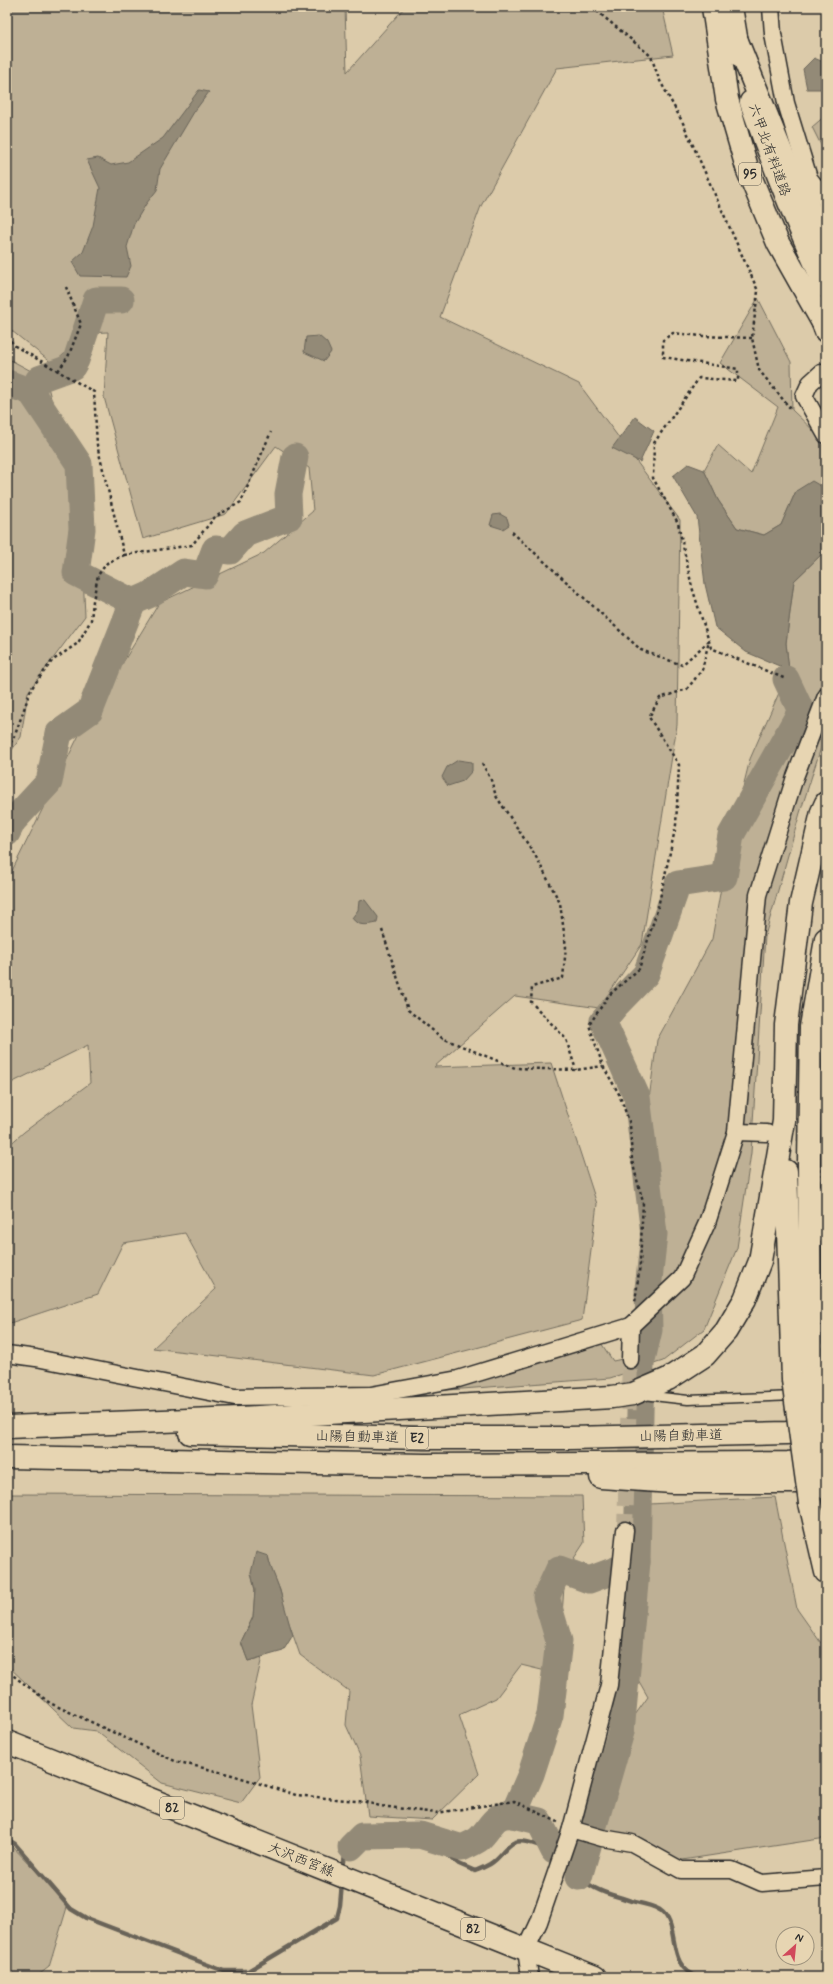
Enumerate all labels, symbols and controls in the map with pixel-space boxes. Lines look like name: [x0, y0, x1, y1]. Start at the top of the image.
street label: 六甲北有料道路: [744, 101, 794, 199]
road number: 95: [739, 163, 761, 185]
street label: 山陽自動車道: [639, 1426, 723, 1446]
street label: 山陽自動車道: [315, 1427, 399, 1447]
road number: E2: [406, 1427, 428, 1449]
road number: 82: [160, 1797, 184, 1819]
street label: 大沢西宮線: [265, 1839, 337, 1881]
road number: 82: [461, 1918, 485, 1940]
north arrow: [775, 1926, 815, 1966]
text: N: [793, 1930, 806, 1946]

